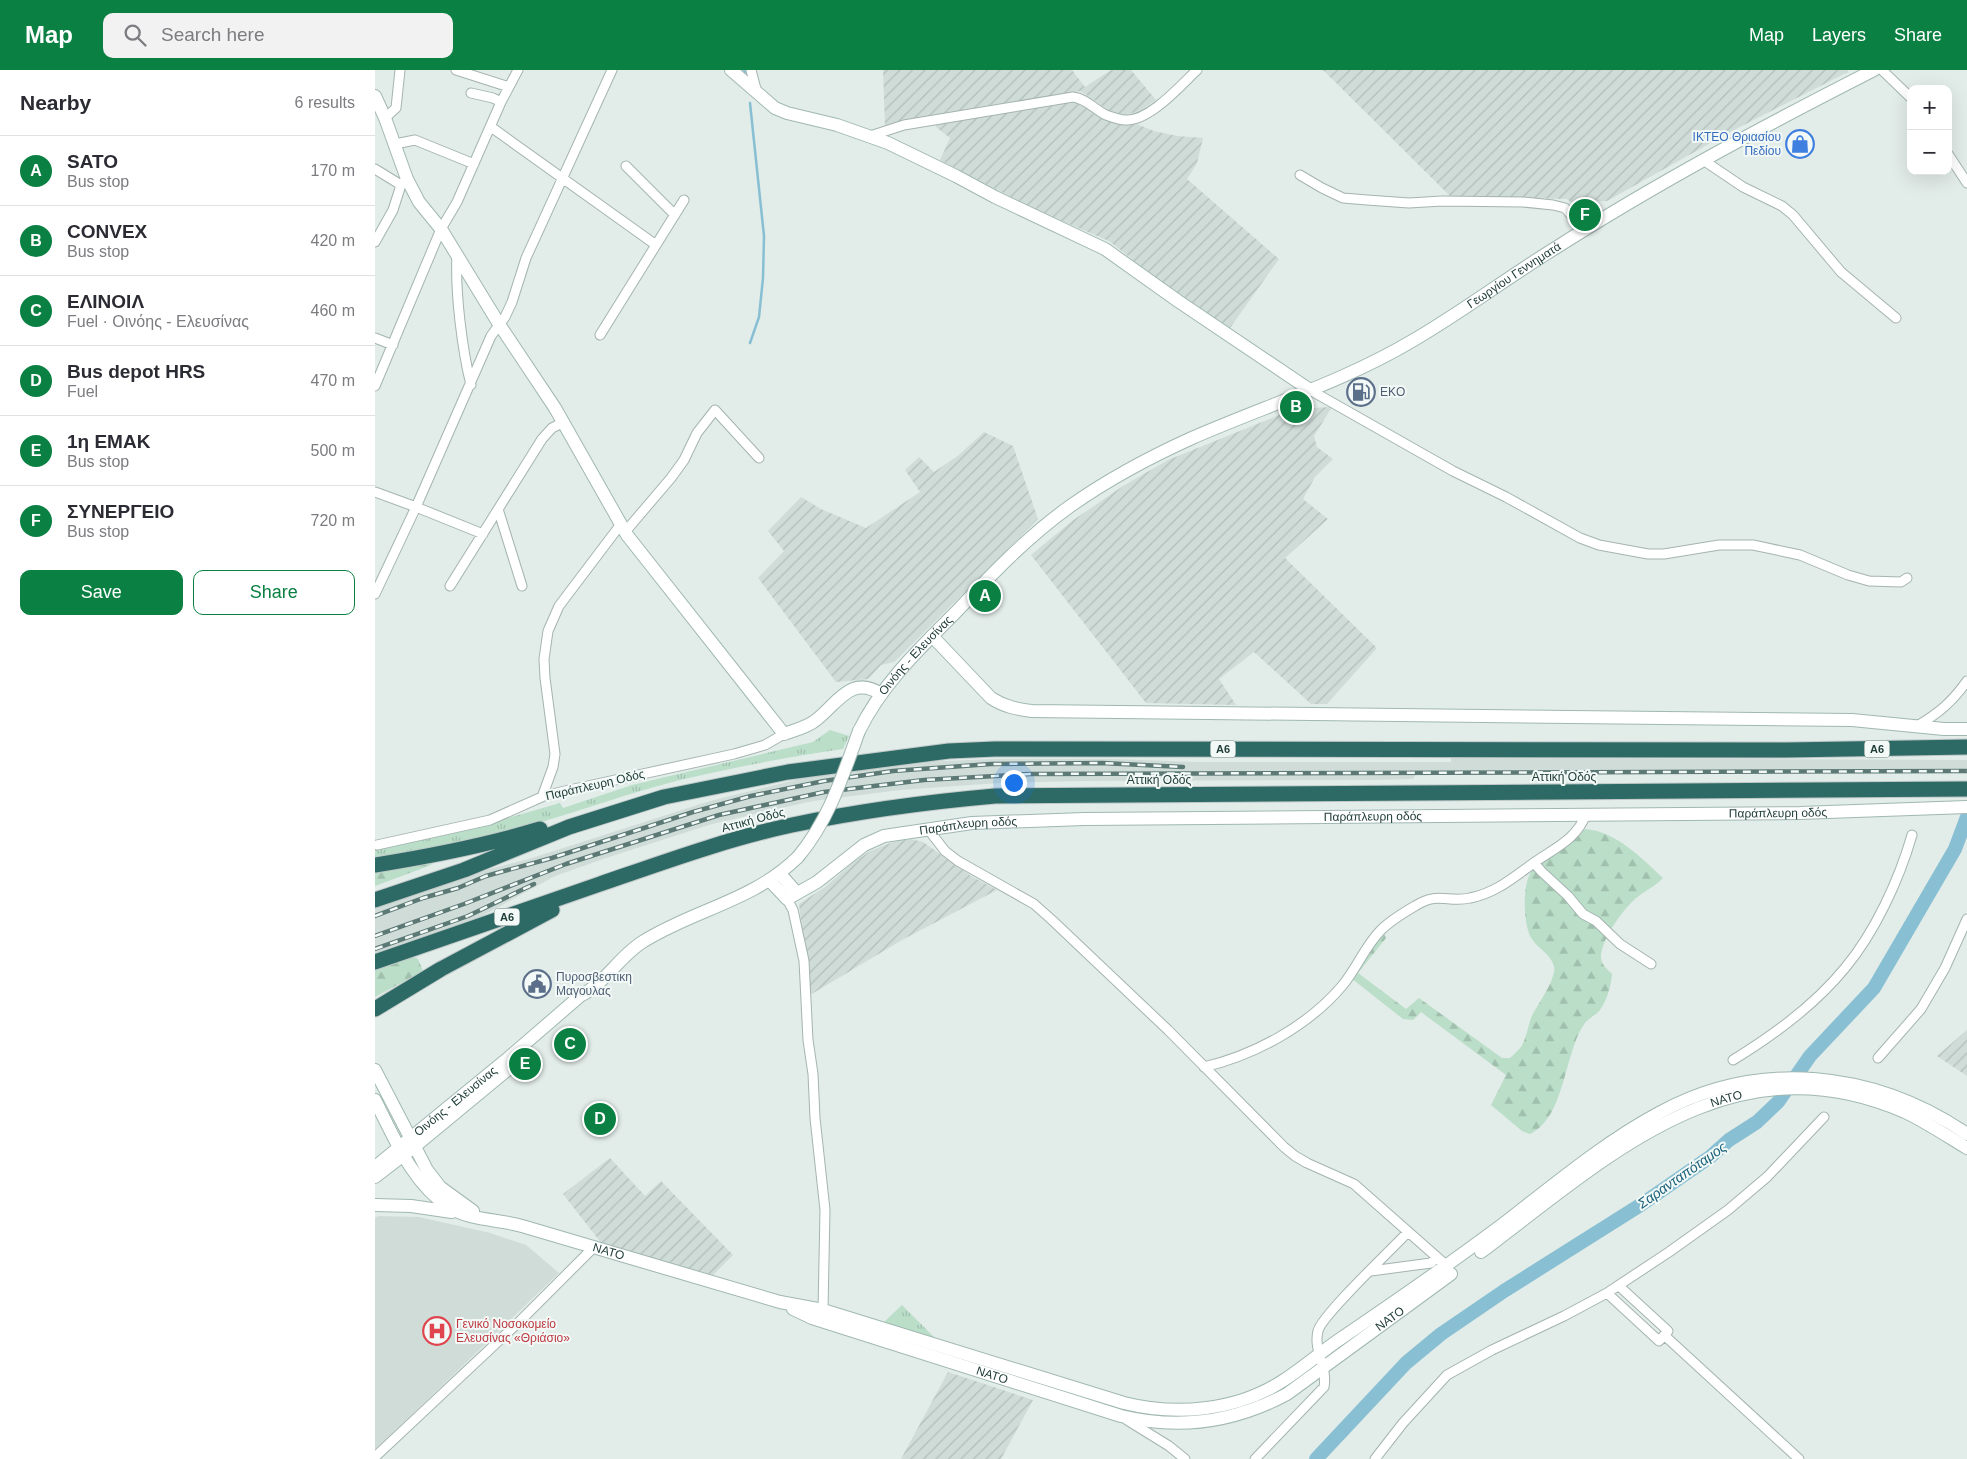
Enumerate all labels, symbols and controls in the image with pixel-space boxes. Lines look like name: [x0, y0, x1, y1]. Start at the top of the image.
search box: [103, 13, 453, 58]
text: Map: [25, 21, 73, 48]
icon: search: [121, 21, 149, 49]
text: Search here: [161, 24, 265, 45]
text: Map: [1749, 25, 1784, 45]
text: Layers: [1812, 25, 1866, 45]
text: Share: [1894, 25, 1942, 45]
map controls: [1907, 85, 1952, 175]
button: +: [1907, 85, 1952, 130]
text: Nearby: [20, 91, 91, 114]
text: 6 results: [295, 94, 355, 111]
shop icon: ΙΚΤΕΟ Θριασίου Πεδίου: [1785, 129, 1815, 159]
place label: ΙΚΤΕΟ Θριασίου Πεδίου: [1693, 130, 1781, 158]
button: −: [1907, 130, 1952, 175]
text: SATO: [67, 151, 118, 172]
text: A: [30, 162, 42, 179]
text: 170 m: [311, 162, 355, 179]
text: Bus stop: [67, 173, 129, 190]
pin: F: [1569, 196, 1601, 234]
text: CONVEX: [67, 221, 147, 242]
text: B: [30, 232, 42, 249]
text: 420 m: [311, 232, 355, 249]
street label: Γεωργίου Γεννηματά: [1464, 239, 1563, 311]
text: Bus stop: [67, 243, 129, 260]
text: ΕΛΙΝΟΙΛ: [67, 291, 144, 312]
text: C: [30, 302, 42, 319]
text: 460 m: [311, 302, 355, 319]
text: Fuel · Οινόης - Ελευσίνας: [67, 313, 249, 330]
text: Bus depot HRS: [67, 361, 205, 382]
text: D: [30, 372, 42, 389]
text: 470 m: [311, 372, 355, 389]
fuel station icon: EKO: [1346, 377, 1376, 407]
text: Fuel: [67, 383, 98, 400]
place label: EKO: [1380, 385, 1405, 399]
pin: B: [1280, 388, 1312, 426]
text: 1η ΕΜΑΚ: [67, 431, 150, 452]
text: E: [31, 442, 41, 459]
text: 500 m: [311, 442, 355, 459]
text: Bus stop: [67, 453, 129, 470]
text: ΣΥΝΕΡΓΕΙΟ: [67, 501, 174, 522]
text: F: [31, 512, 41, 529]
text: 720 m: [311, 512, 355, 529]
text: Bus stop: [67, 523, 129, 540]
button: Save: [20, 570, 183, 615]
button: Share: [193, 570, 355, 615]
pin: A: [969, 577, 1001, 615]
street label: Οινόης - Ελευσίνας: [876, 612, 955, 698]
road number: Α6: [1211, 741, 1235, 758]
road number: Α6: [1865, 741, 1889, 758]
street label: Παράπλευρη Οδός: [544, 767, 646, 803]
your location: [1001, 770, 1027, 796]
street label: Αττική Οδός: [1532, 770, 1597, 784]
street label: Αττική Οδός: [1127, 773, 1192, 787]
street label: Αττική Οδός: [720, 805, 786, 835]
street label: Παράπλευρη οδός: [1729, 805, 1828, 821]
street label: Παράπλευρη οδός: [1324, 809, 1422, 824]
street label: Παράπλευρη οδός: [918, 814, 1018, 838]
road number: Α6: [495, 909, 519, 926]
public building icon: Πυροσβεστικη Μαγουλας: [522, 969, 552, 999]
place label: Πυροσβεστικη Μαγουλας: [556, 970, 632, 998]
pin: C: [554, 1025, 586, 1063]
pin: E: [509, 1045, 541, 1083]
street label: Οινόης - Ελευσίνας: [411, 1063, 500, 1139]
street label: ΝΑΤΟ: [1709, 1088, 1743, 1110]
pin: D: [584, 1100, 616, 1138]
water label: Σαρανταπόταμος: [1634, 1138, 1730, 1212]
street label: ΝΑΤΟ: [591, 1240, 626, 1263]
street label: ΝΑΤΟ: [1373, 1304, 1407, 1334]
hospital icon: Γενικό Νοσοκομείο Ελευσίνας «Θριάσιο»: [422, 1316, 452, 1346]
place label: Γενικό Νοσοκομείο Ελευσίνας «Θριάσιο»: [456, 1317, 570, 1345]
street label: ΝΑΤΟ: [975, 1364, 1010, 1387]

